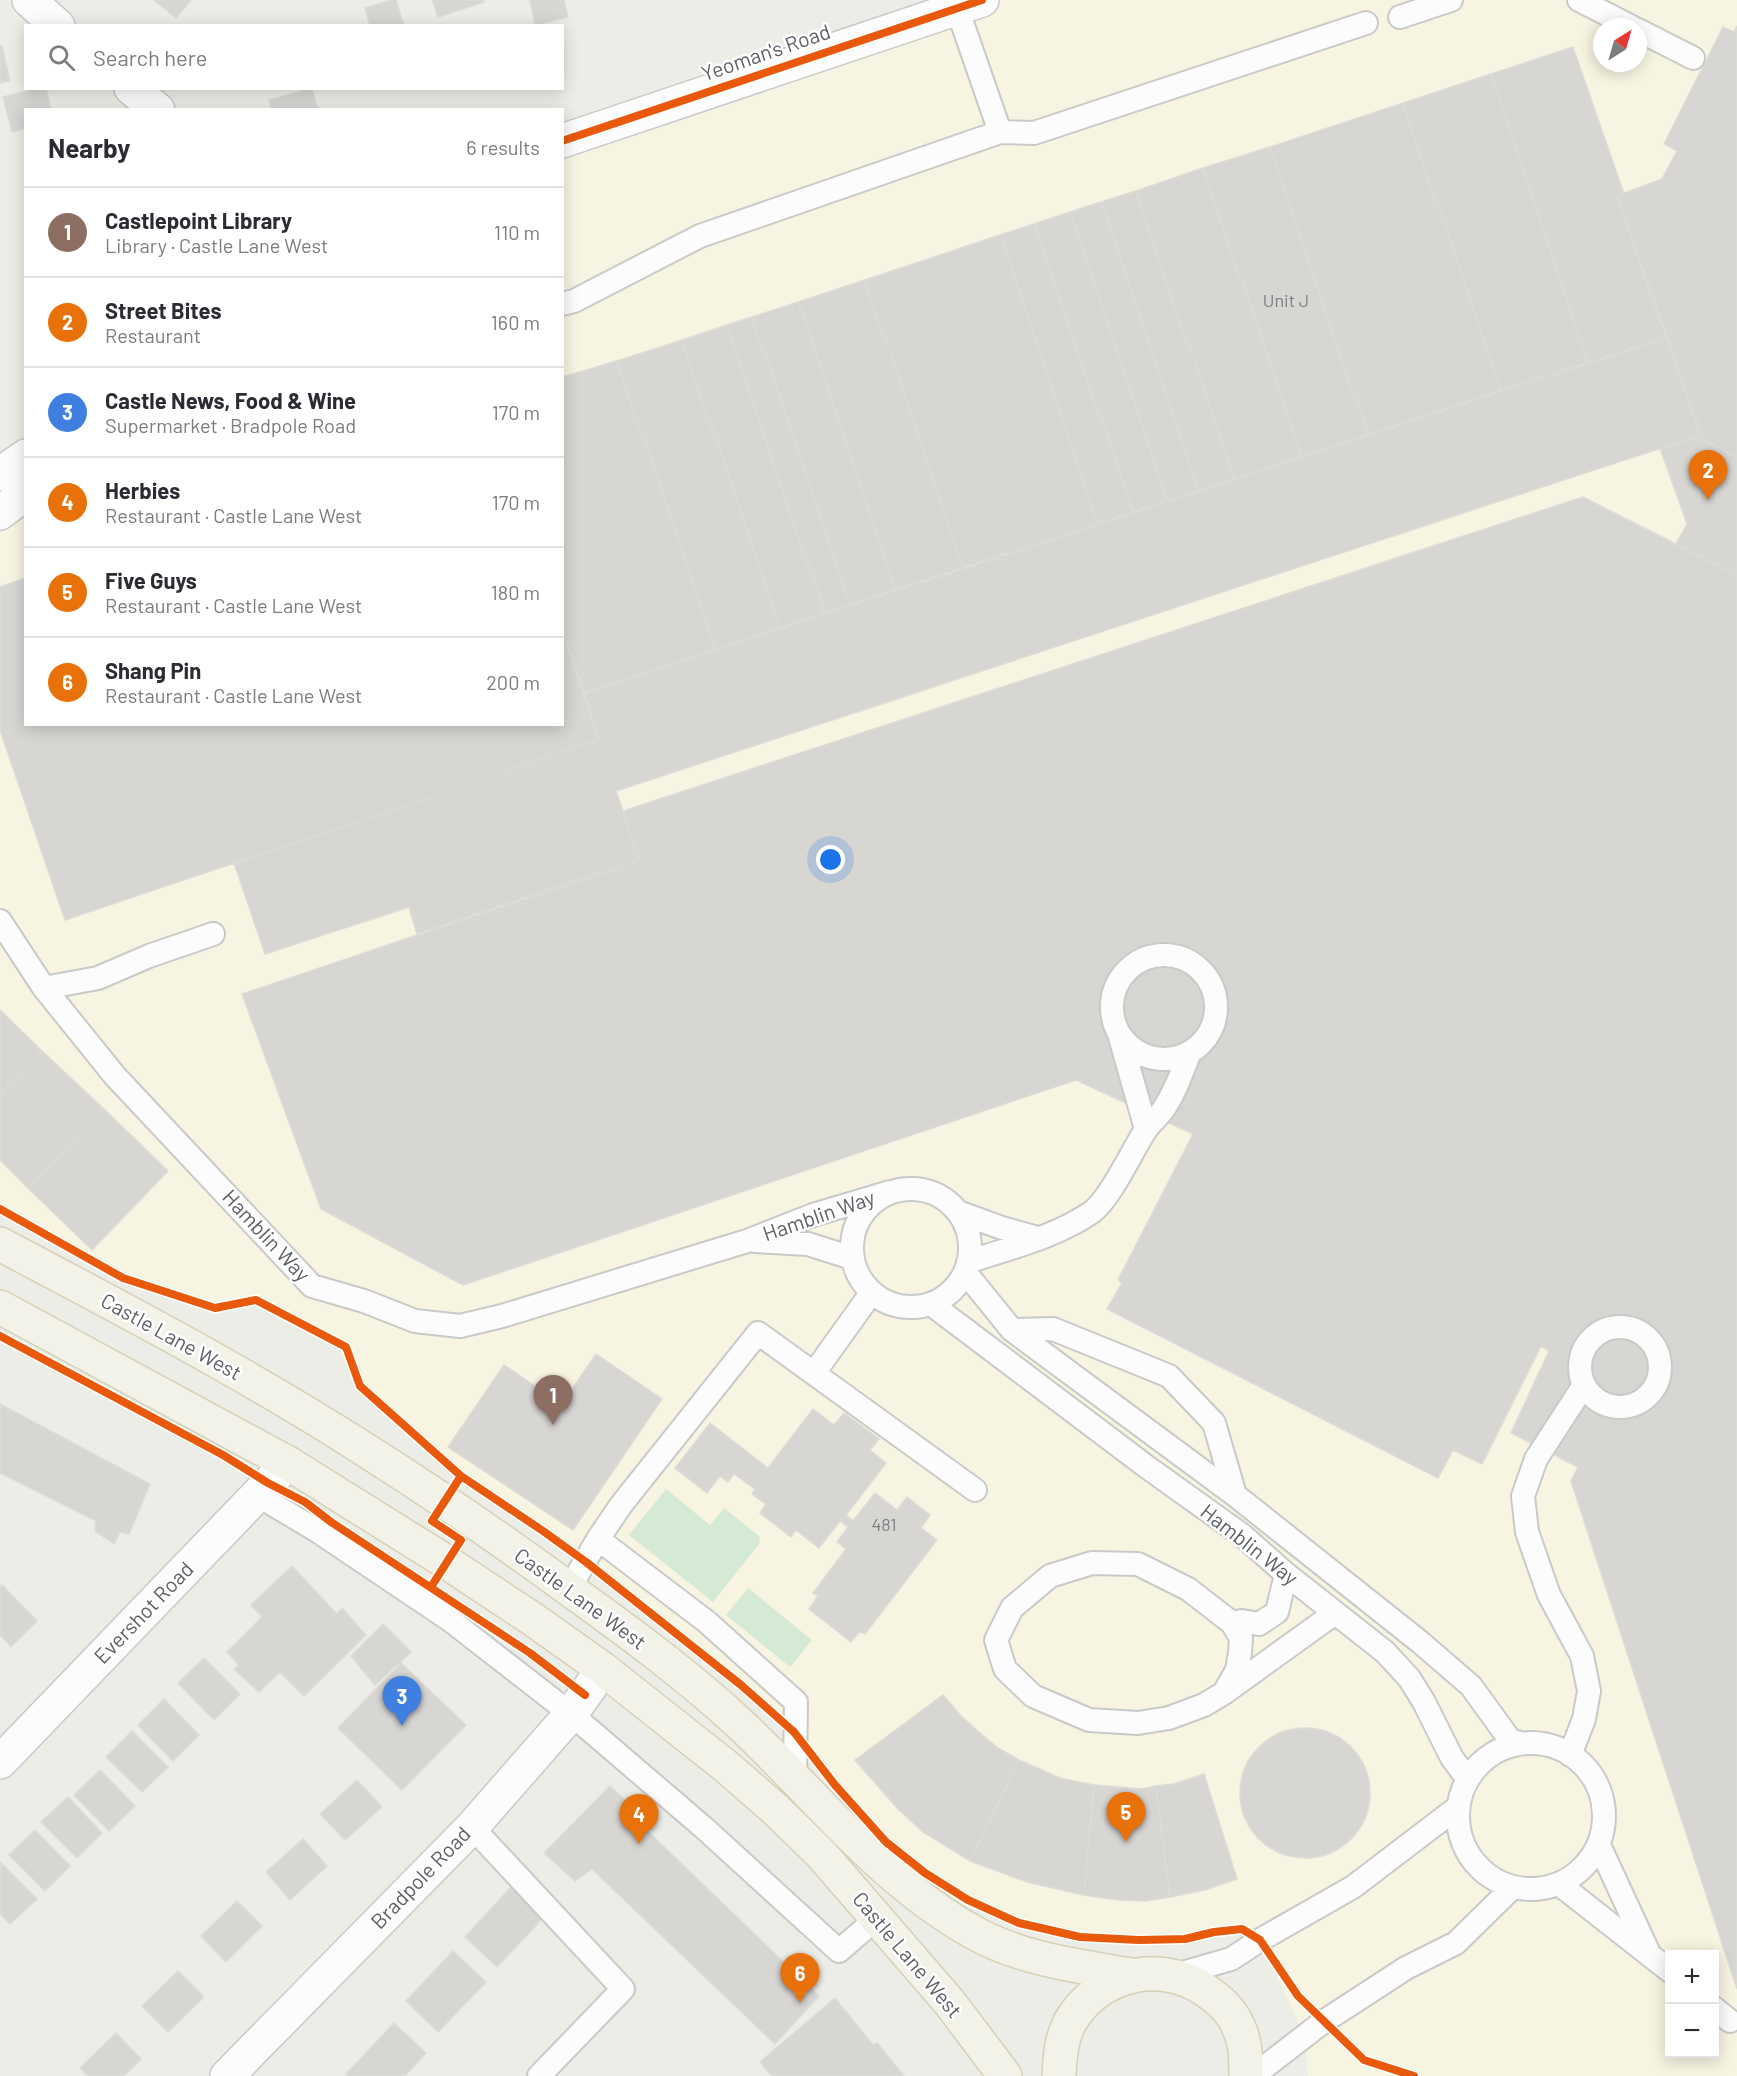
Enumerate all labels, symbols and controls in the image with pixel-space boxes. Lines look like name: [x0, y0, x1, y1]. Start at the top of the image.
street label: Yeoman's Road: [698, 18, 833, 85]
north arrow: [1593, 18, 1647, 72]
search box: [24, 24, 564, 90]
icon: search: [45, 41, 78, 74]
text: Search here: [93, 44, 207, 70]
text: Nearby: [48, 132, 130, 163]
text: 6 results: [466, 135, 540, 159]
text: Castlepoint Library: [105, 207, 292, 233]
text: 1: [64, 220, 71, 244]
text: 110 m: [494, 220, 540, 244]
text: Library · Castle Lane West: [105, 233, 328, 257]
house number: Unit J: [1263, 289, 1309, 311]
text: Street Bites: [105, 297, 221, 323]
text: 2: [62, 310, 73, 334]
text: 160 m: [491, 310, 540, 334]
text: Restaurant: [105, 323, 201, 347]
text: Castle News, Food & Wine: [105, 387, 356, 413]
text: 3: [62, 400, 73, 424]
text: 170 m: [492, 400, 540, 424]
text: Supermarket · Bradpole Road: [105, 413, 356, 437]
pin: 2: [1688, 450, 1728, 500]
text: Herbies: [105, 477, 180, 503]
text: 4: [61, 490, 74, 514]
text: 170 m: [492, 490, 540, 514]
text: Restaurant · Castle Lane West: [105, 503, 362, 527]
text: Five Guys: [105, 567, 197, 593]
text: 5: [62, 580, 73, 604]
text: 180 m: [491, 580, 540, 604]
text: Restaurant · Castle Lane West: [105, 593, 362, 617]
text: Shang Pin: [105, 657, 201, 683]
text: 6: [62, 670, 73, 694]
text: 200 m: [486, 670, 540, 694]
text: Restaurant · Castle Lane West: [105, 683, 362, 707]
your location: [816, 845, 845, 874]
street label: Hamblin Way: [218, 1184, 316, 1286]
street label: Hamblin Way: [759, 1184, 878, 1245]
street label: Castle Lane West: [97, 1287, 246, 1385]
pin: 1: [534, 1376, 572, 1425]
street label: Hamblin Way: [1196, 1498, 1304, 1590]
house number: 481: [871, 1513, 897, 1535]
street label: Castle Lane West: [510, 1542, 652, 1654]
street label: Evershot Road: [88, 1556, 198, 1668]
pin: 3: [382, 1676, 422, 1726]
pin: 5: [1106, 1792, 1146, 1842]
pin: 4: [620, 1794, 658, 1844]
street label: Bradpole Road: [365, 1821, 475, 1933]
street label: Castle Lane West: [848, 1886, 968, 2022]
map controls: [1665, 1950, 1719, 2058]
button: +: [1665, 1950, 1719, 2004]
pin: 6: [780, 1954, 820, 2003]
button: −: [1665, 2004, 1719, 2058]

